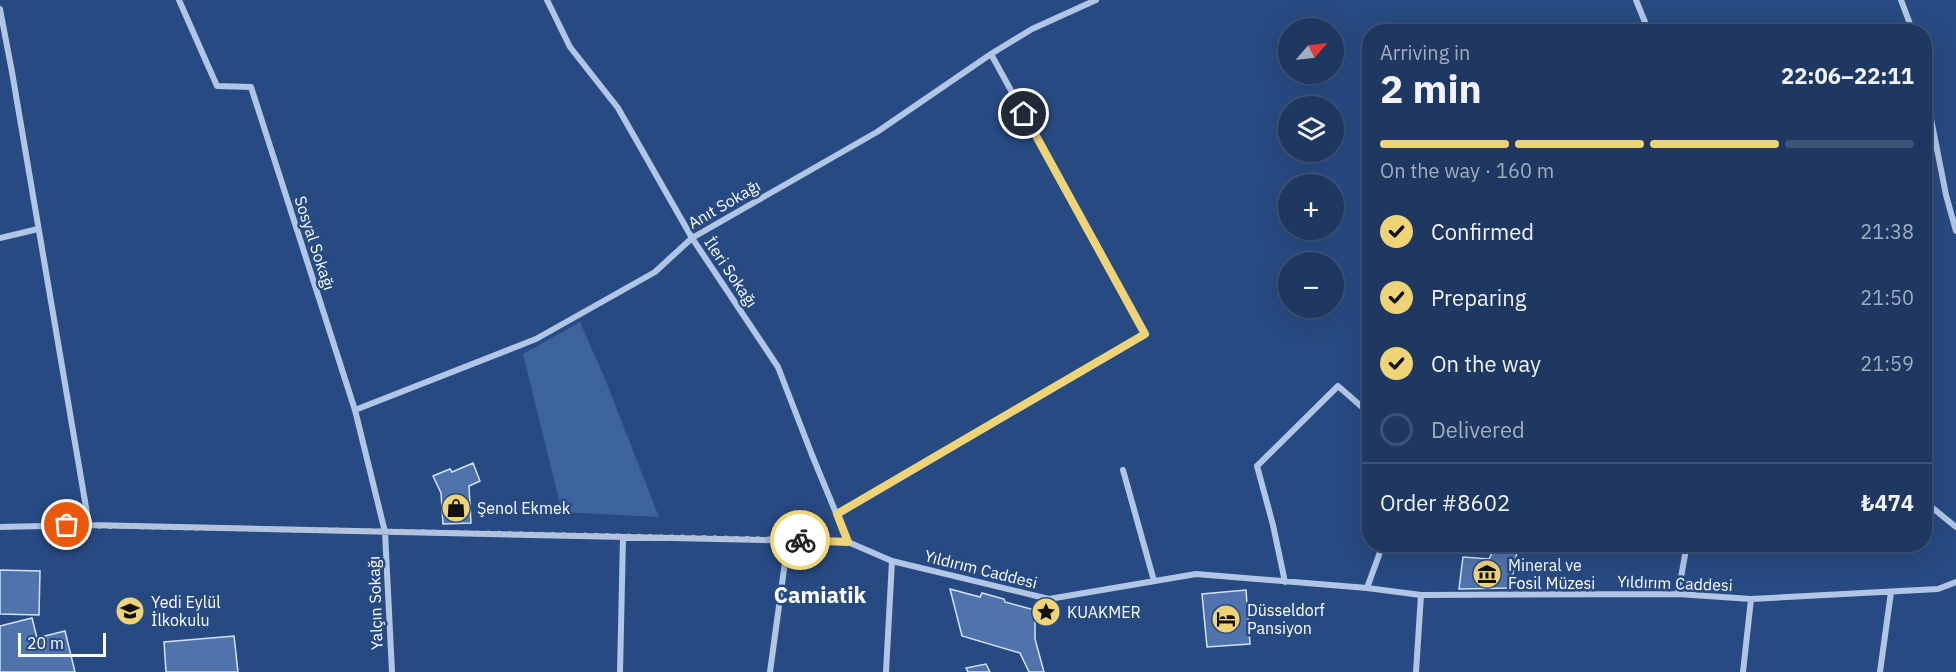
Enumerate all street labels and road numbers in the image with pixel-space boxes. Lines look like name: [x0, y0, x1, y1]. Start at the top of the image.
street label: Anıt Sokağı: [684, 175, 764, 233]
street label: Sosyal Sokağı: [290, 193, 340, 293]
street label: İleri Sokağı: [700, 233, 762, 311]
street label: Yıldırım Caddesi: [922, 545, 1040, 593]
street label: Yalçın Sokağı: [363, 556, 387, 650]
street label: Yıldırım Caddesi: [1617, 571, 1733, 595]

